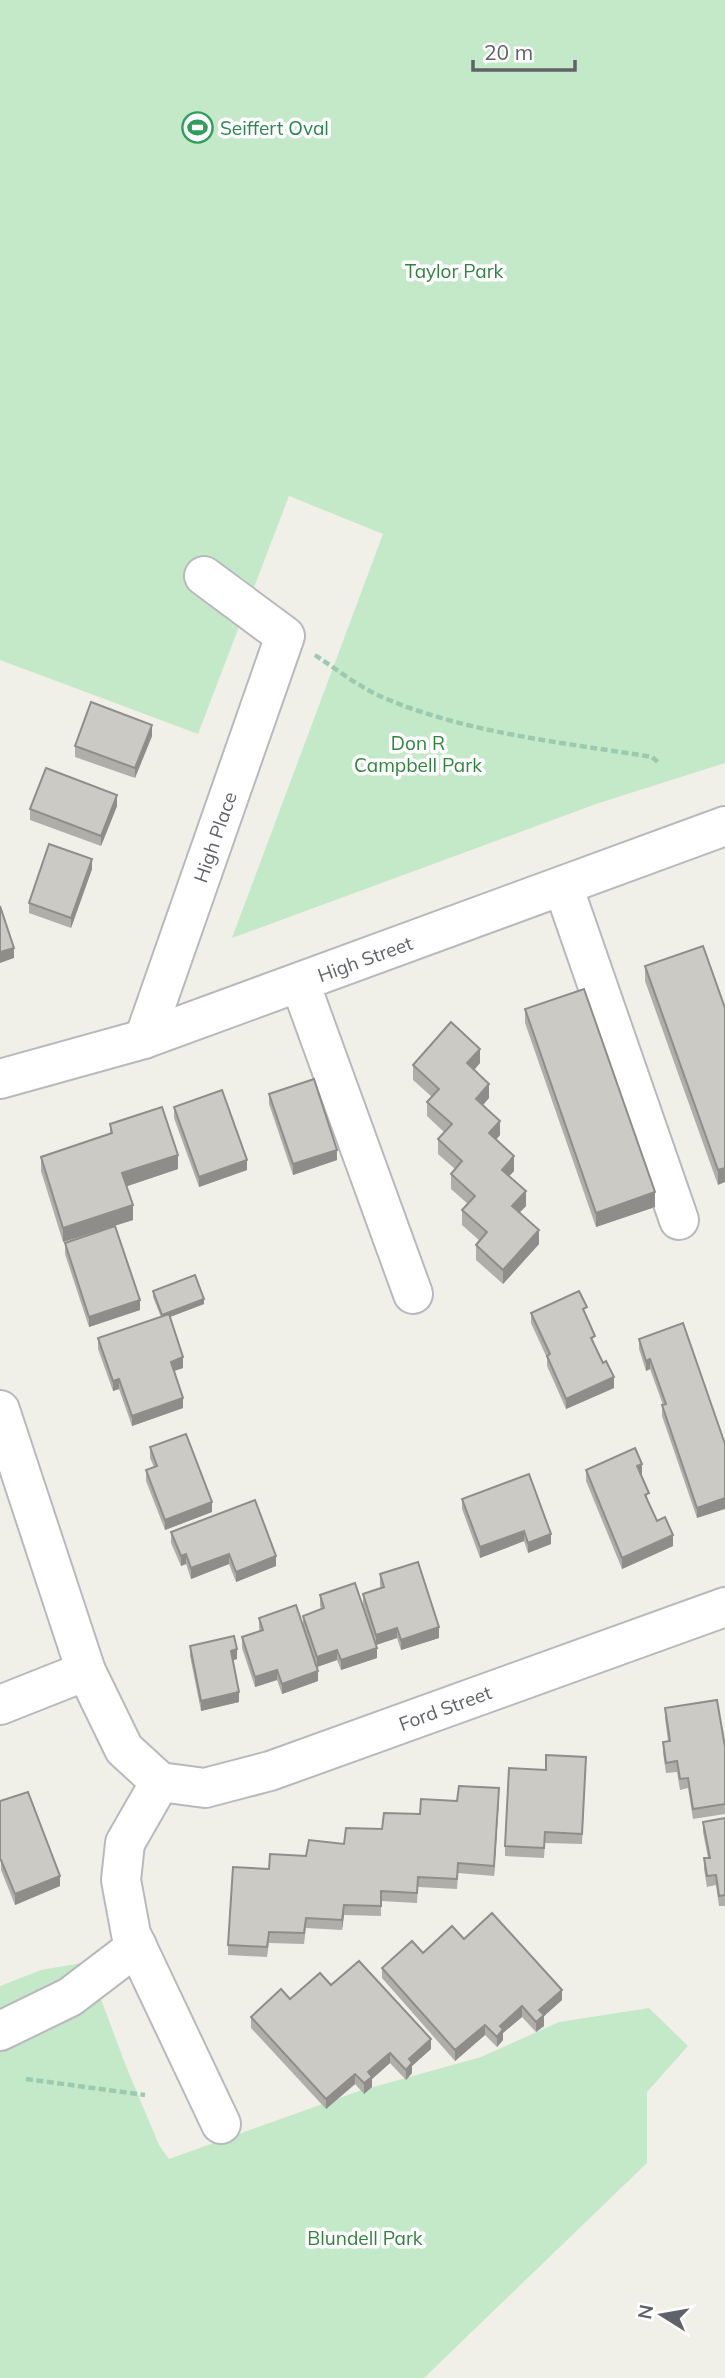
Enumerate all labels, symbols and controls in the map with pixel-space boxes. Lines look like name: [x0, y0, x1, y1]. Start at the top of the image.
scale bar: [473, 28, 574, 72]
text: 20 m: [484, 39, 533, 65]
sports icon: Seiffert Oval: [180, 111, 214, 145]
place label: Seiffert Oval: [220, 116, 329, 140]
park label: Taylor Park: [405, 259, 504, 283]
park label: Don R Campbell Park: [354, 731, 482, 777]
street label: High Place: [188, 788, 242, 886]
street label: High Street: [314, 931, 416, 987]
street label: Ford Street: [395, 1680, 495, 1736]
park label: Blundell Park: [307, 2226, 423, 2250]
north arrow: [627, 2280, 697, 2350]
text: N: [632, 2302, 658, 2321]

